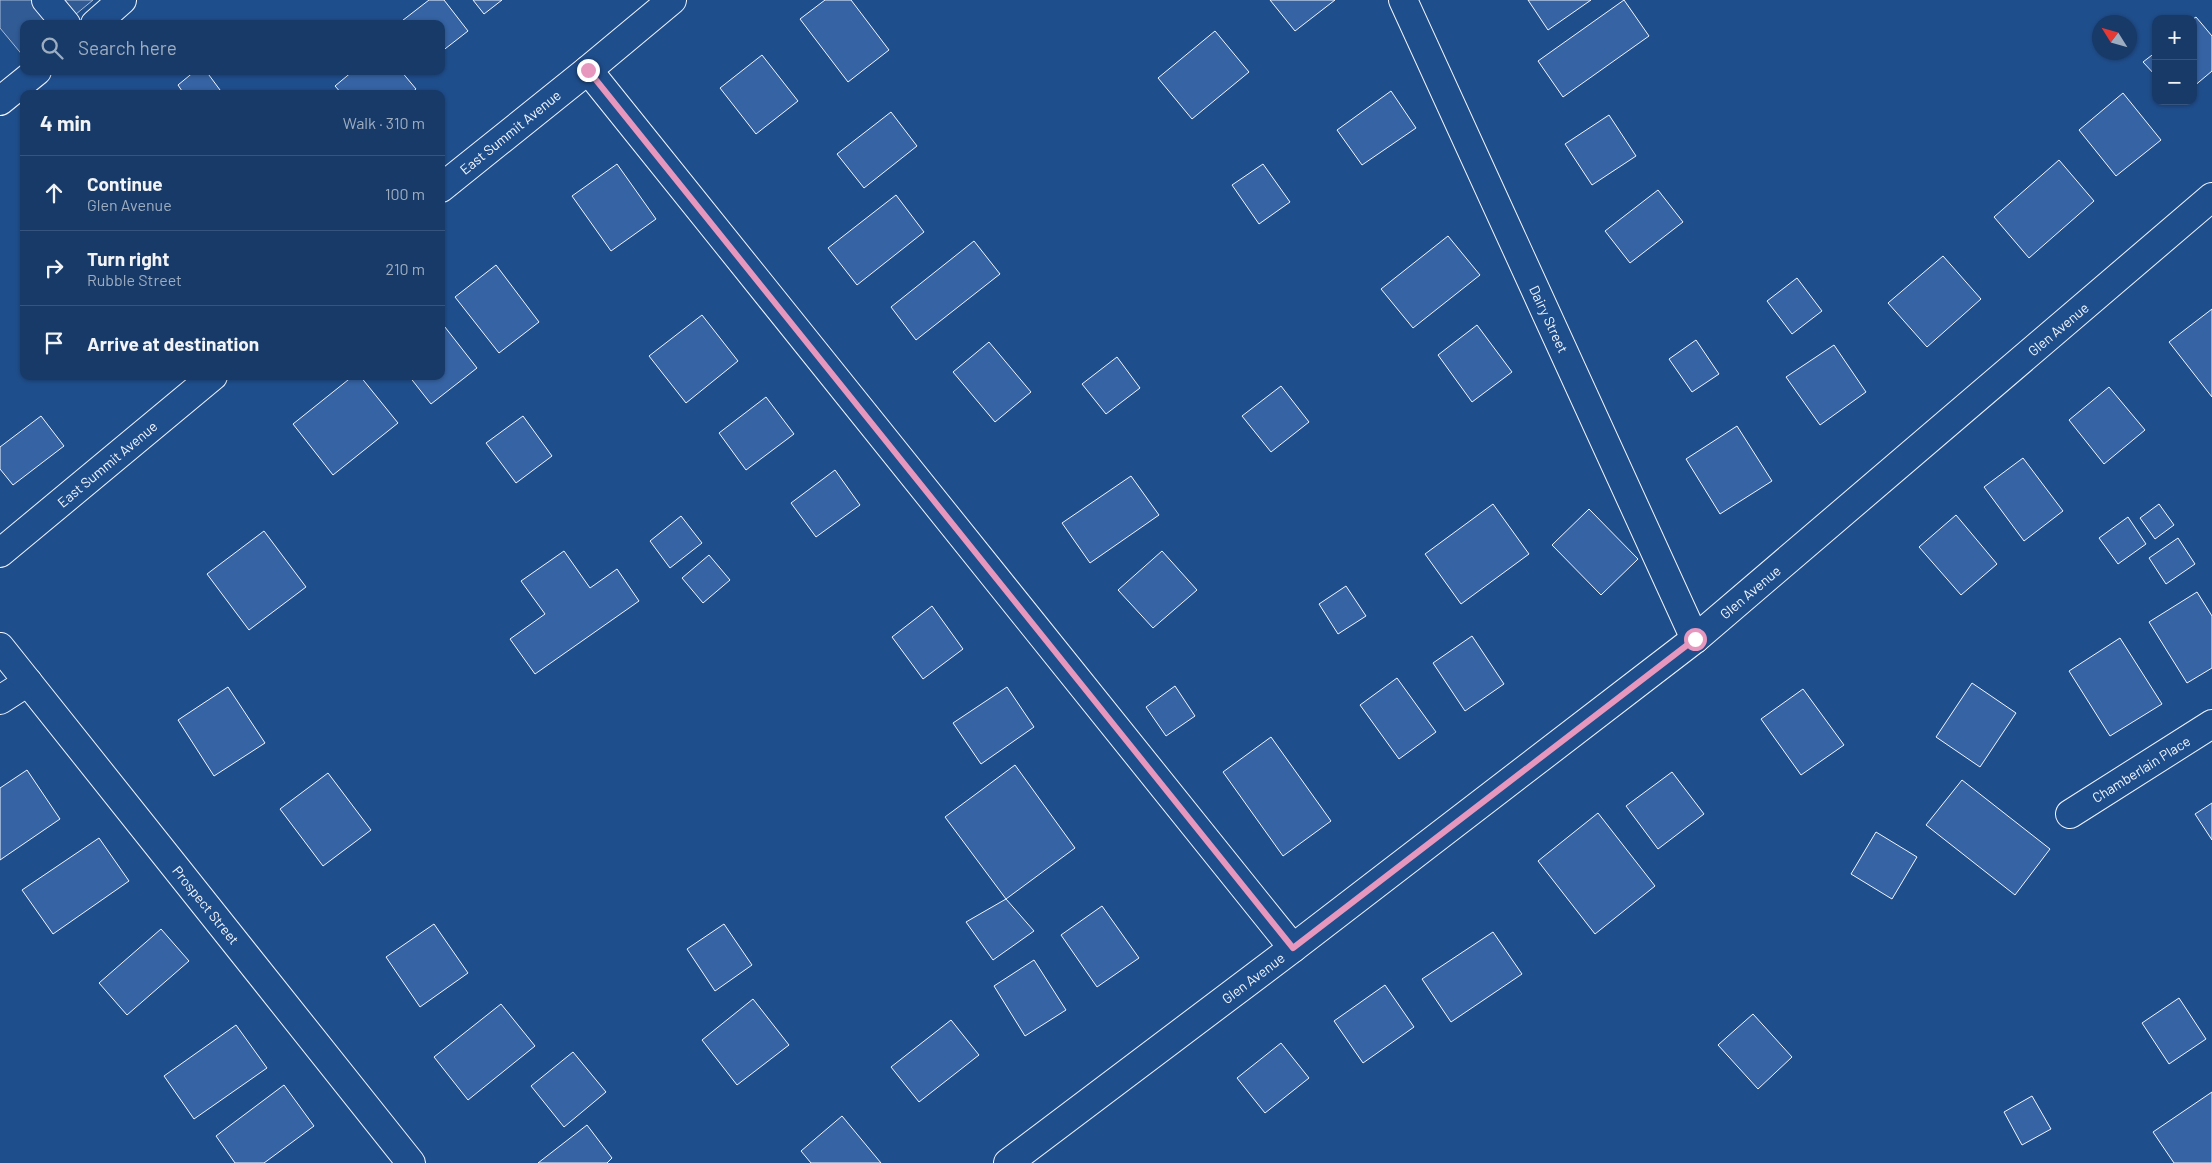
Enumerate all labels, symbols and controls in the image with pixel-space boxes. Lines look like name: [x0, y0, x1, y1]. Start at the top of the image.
north arrow: [2092, 15, 2137, 60]
map controls: [2152, 15, 2197, 105]
button: +: [2152, 15, 2197, 60]
search box: [20, 20, 445, 75]
icon: search: [38, 34, 66, 62]
text: Search here: [78, 36, 177, 59]
route end: [577, 59, 600, 82]
button: −: [2152, 60, 2197, 105]
street label: East Summit Avenue: [456, 86, 564, 178]
text: 4 min: [40, 110, 91, 135]
text: Walk · 310 m: [343, 113, 425, 132]
text: Continue: [87, 172, 163, 195]
icon: ahead: [40, 179, 68, 207]
text: 100 m: [385, 184, 425, 203]
text: Glen Avenue: [87, 195, 172, 214]
text: Turn right: [87, 247, 169, 270]
icon: right: [40, 254, 68, 282]
text: 210 m: [386, 259, 425, 278]
text: Rubble Street: [87, 270, 182, 289]
street label: Dairy Street: [1526, 283, 1572, 355]
street label: Glen Avenue: [2024, 299, 2092, 359]
icon: arrive: [40, 329, 68, 357]
text: Arrive at destination: [87, 332, 259, 355]
street label: East Summit Avenue: [54, 417, 160, 511]
street label: Glen Avenue: [1716, 562, 1784, 622]
route start: [1684, 628, 1707, 651]
street label: Chamberlain Place: [2089, 732, 2193, 806]
street label: Prospect Street: [169, 862, 243, 948]
street label: Glen Avenue: [1218, 949, 1288, 1007]

